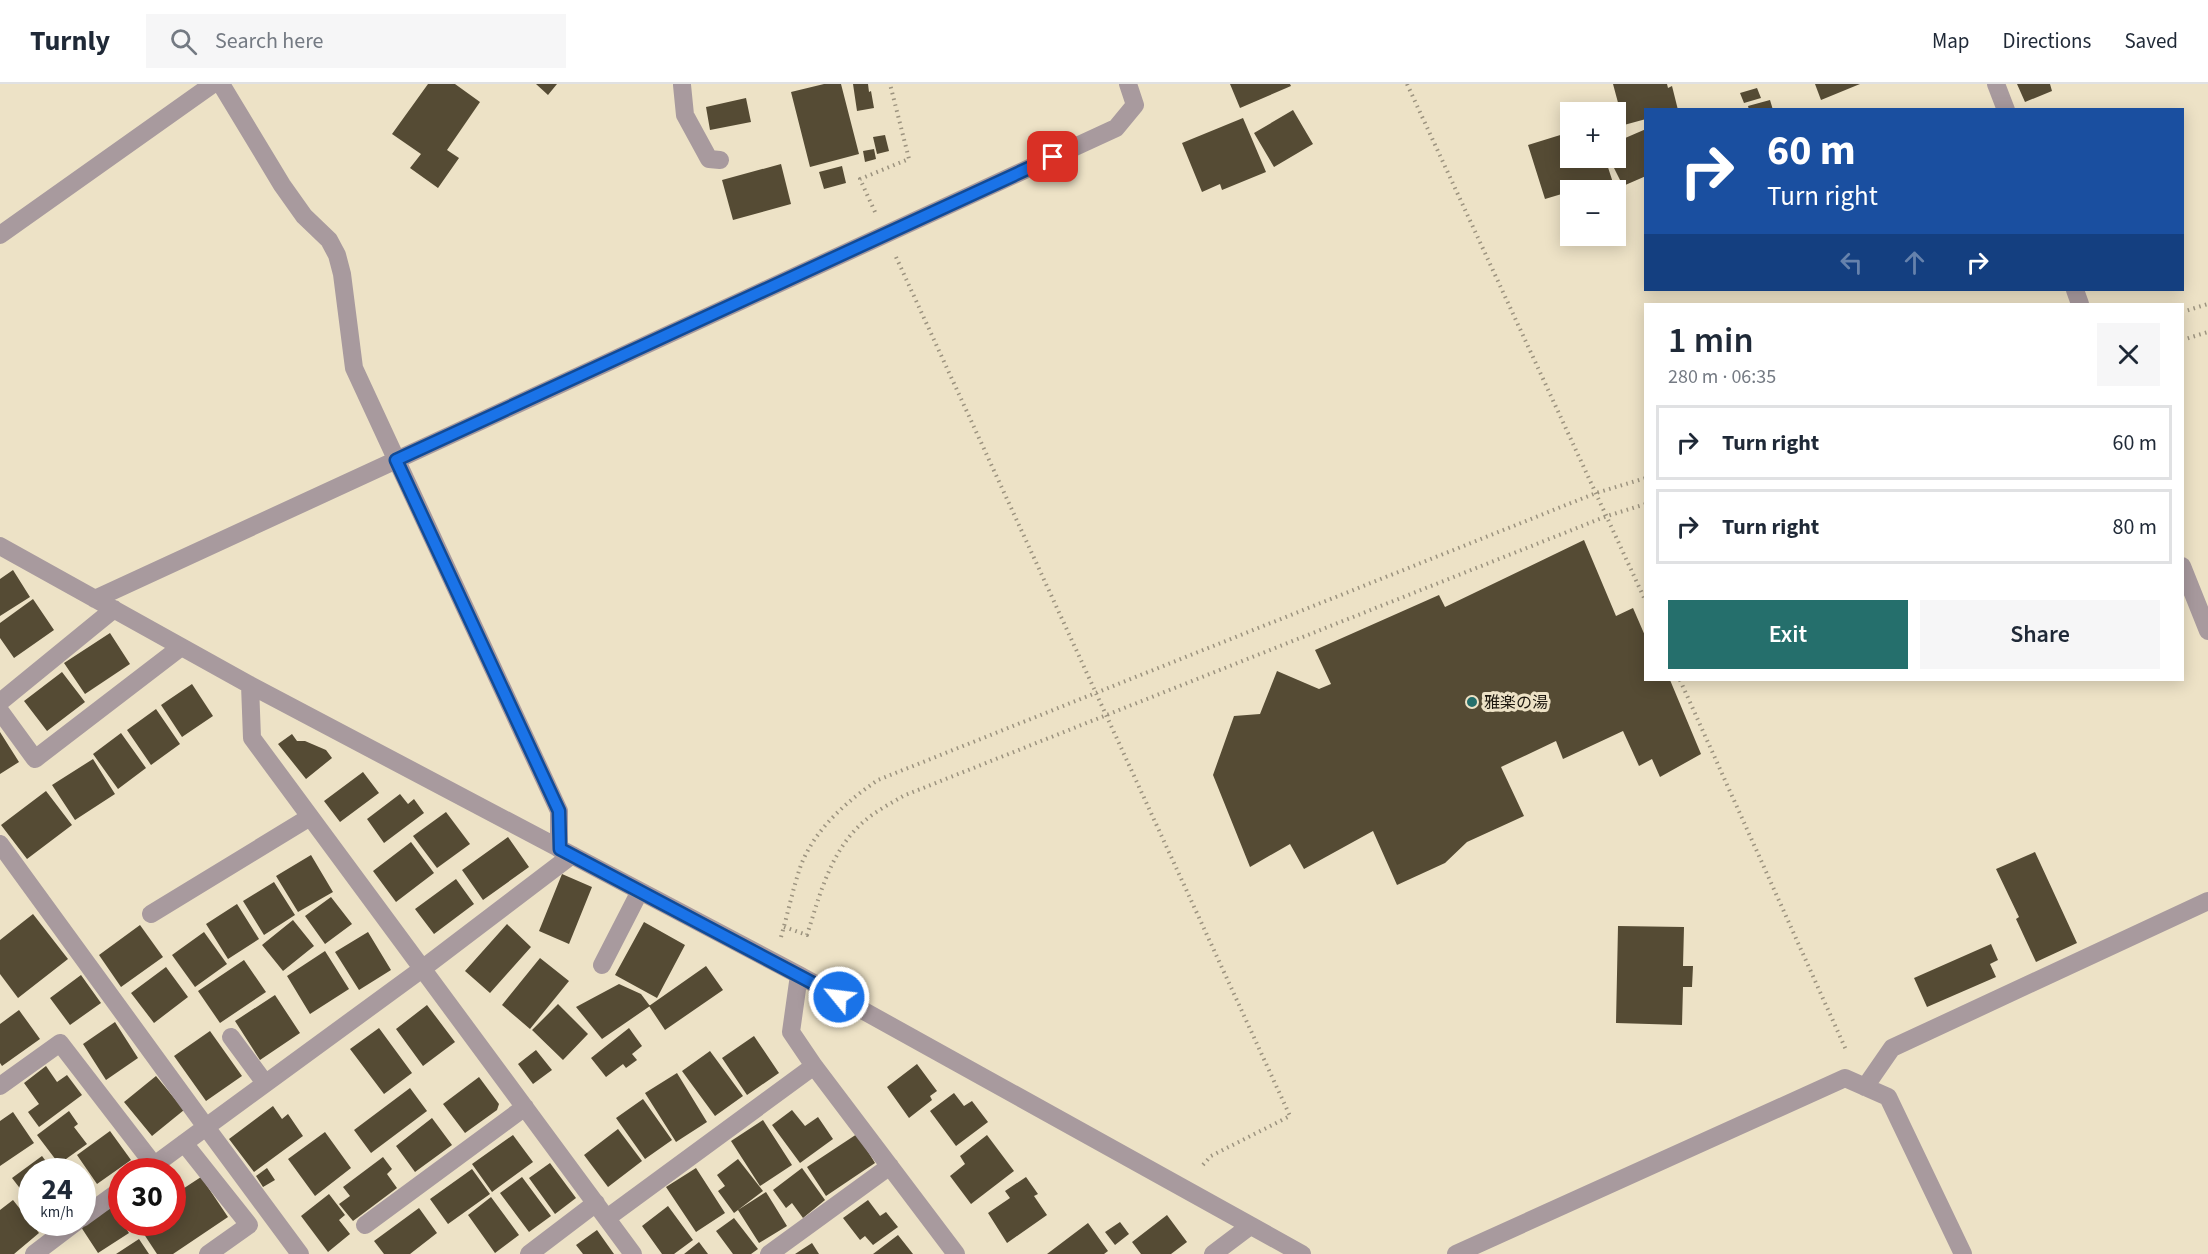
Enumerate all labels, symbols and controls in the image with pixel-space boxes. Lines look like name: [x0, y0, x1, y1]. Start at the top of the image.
search box: [146, 14, 566, 68]
text: Turnly: [30, 21, 110, 61]
icon: search: [167, 25, 200, 58]
text: Search here: [215, 25, 324, 57]
text: Map: [1932, 26, 1970, 56]
text: Directions: [2003, 26, 2091, 56]
text: Saved: [2124, 26, 2178, 56]
map controls: [1560, 102, 1626, 246]
button: +: [1560, 102, 1626, 168]
text: 60 m: [1767, 121, 1856, 181]
pin: [1027, 131, 1078, 182]
icon: right: [1668, 132, 1746, 210]
icon: arrive: [1036, 140, 1069, 173]
text: Turn right: [1767, 177, 1878, 216]
button: −: [1560, 180, 1626, 246]
icon: left: [1835, 246, 1868, 279]
icon: ahead: [1898, 246, 1931, 279]
icon: right: [1961, 246, 1994, 279]
text: 1 min: [1668, 315, 1754, 366]
button: close: [2097, 323, 2160, 386]
text: 280 m · 06:35: [1668, 363, 1776, 391]
icon: right: [1671, 426, 1704, 459]
text: Turn right: [1722, 427, 1819, 459]
text: 60 m: [2112, 427, 2157, 459]
icon: right: [1671, 510, 1704, 543]
text: Turn right: [1722, 511, 1819, 543]
text: 80 m: [2112, 511, 2157, 543]
button: Exit: [1668, 600, 1908, 669]
button: Share: [1920, 600, 2160, 669]
place label: 雅楽の湯: [1484, 692, 1548, 714]
marker: 雅楽の湯: [1465, 695, 1479, 709]
position arrow: [807, 965, 871, 1029]
speed limit sign: 30: [108, 1158, 186, 1236]
text: 24: [41, 1168, 73, 1211]
text: km/h: [40, 1202, 74, 1223]

